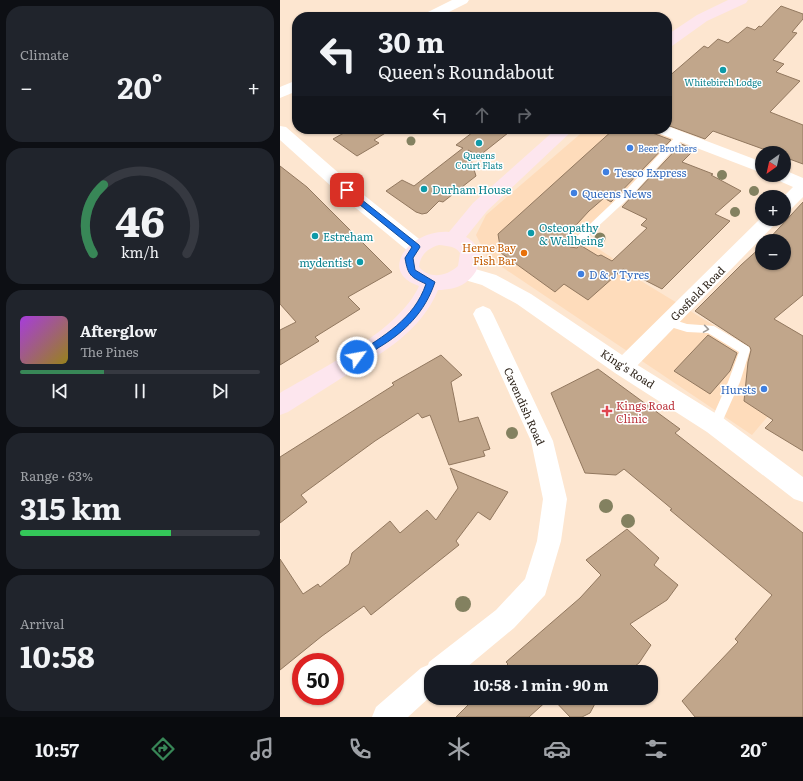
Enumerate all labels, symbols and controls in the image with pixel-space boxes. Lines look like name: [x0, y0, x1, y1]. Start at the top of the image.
text: 30 m: [378, 20, 444, 62]
icon: left: [312, 28, 364, 80]
text: Climate: [20, 45, 69, 64]
text: Queen's Roundabout: [378, 58, 554, 85]
text: 20°: [117, 64, 163, 108]
marker: Whitebirch Lodge: [718, 65, 728, 75]
text: −: [20, 70, 33, 103]
text: +: [247, 70, 260, 103]
place label: Whitebirch Lodge: [684, 75, 762, 89]
icon: left: [429, 104, 451, 126]
icon: ahead: [471, 104, 493, 126]
icon: right: [513, 104, 535, 126]
marker: Queens Court Flats: [474, 138, 484, 148]
place label: Beer Brothers: [638, 141, 697, 155]
marker: Beer Brothers: [625, 143, 635, 153]
north arrow: [755, 146, 791, 182]
map controls: [755, 146, 791, 270]
place label: Queens Court Flats: [455, 148, 503, 172]
place label: Tesco Express: [614, 164, 686, 180]
marker: Tesco Express: [601, 167, 611, 177]
pin: [330, 173, 364, 207]
icon: arrive: [336, 179, 358, 201]
place label: Durham House: [432, 181, 512, 197]
marker: Durham House: [419, 184, 429, 194]
place label: Queens News: [582, 185, 652, 201]
text: 46: [115, 188, 165, 250]
marker: Queens News: [569, 188, 579, 198]
button: +: [755, 190, 791, 226]
place label: Osteopathy & Wellbeing: [539, 219, 604, 248]
place label: Estreham: [323, 228, 374, 244]
marker: Osteopathy & Wellbeing: [526, 228, 536, 238]
marker: Estreham: [310, 231, 320, 241]
button: −: [755, 234, 791, 270]
place label: Herne Bay Fish Bar: [462, 239, 517, 268]
text: km/h: [121, 241, 160, 262]
marker: Herne Bay Fish Bar: [519, 248, 529, 258]
place label: mydentist: [299, 254, 353, 270]
marker: mydentist: [355, 257, 365, 267]
street label: Gosfield Road: [666, 262, 728, 324]
place label: D & J Tyres: [589, 266, 649, 282]
marker: D & J Tyres: [576, 269, 586, 279]
text: Afterglow: [80, 319, 157, 342]
one-way arrow: [703, 324, 709, 333]
position arrow: [336, 336, 378, 378]
text: The Pines: [80, 342, 138, 361]
street label: King's Road: [598, 345, 658, 392]
street label: Cavendish Road: [501, 365, 549, 448]
icon: previous: [49, 380, 71, 402]
icon: pause: [129, 380, 151, 402]
icon: next: [209, 380, 231, 402]
place label: Hursts: [721, 381, 756, 397]
marker: Hursts: [759, 384, 769, 394]
place label: Kings Road Clinic: [616, 397, 675, 426]
marker: Kings Road Clinic: [601, 405, 613, 417]
text: Range · 63%: [20, 466, 93, 485]
text: 315 km: [20, 485, 121, 529]
text: Arrival: [20, 614, 64, 633]
text: 10:58: [20, 633, 95, 677]
speed limit sign: 50: [292, 653, 344, 705]
text: 10:58 · 1 min · 90 m: [473, 673, 609, 696]
icon: directions: [149, 735, 177, 763]
icon: music: [248, 735, 276, 763]
icon: phone: [346, 735, 374, 763]
icon: climate: [445, 735, 473, 763]
icon: car: [543, 735, 571, 763]
icon: filters: [642, 735, 670, 763]
text: 10:57: [35, 736, 79, 763]
text: 20°: [740, 736, 768, 763]

